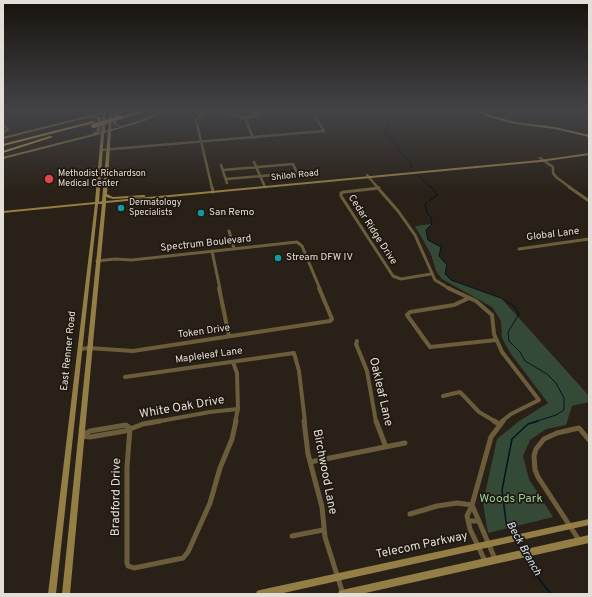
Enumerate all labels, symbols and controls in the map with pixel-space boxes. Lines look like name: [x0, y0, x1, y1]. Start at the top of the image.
street label: Shiloh Road: [270, 168, 320, 184]
place label: Methodist Richardson Medical Center: [58, 169, 146, 190]
marker: Methodist Richardson Medical Center: [43, 173, 55, 185]
street label: Cedar Ridge Drive: [345, 193, 399, 267]
place label: Dermatology Specialists: [129, 198, 181, 219]
marker: Dermatology Specialists: [116, 203, 126, 213]
place label: San Remo: [209, 207, 254, 219]
marker: San Remo: [196, 208, 206, 218]
street label: Global Lane: [526, 226, 580, 244]
street label: Spectrum Boulevard: [160, 233, 252, 255]
place label: Stream DFW IV: [286, 252, 353, 264]
marker: Stream DFW IV: [273, 253, 283, 263]
street label: East Renner Road: [59, 310, 79, 392]
street label: Token Drive: [177, 322, 231, 342]
street label: Mapleleaf Lane: [175, 345, 243, 367]
street label: Oakleaf Lane: [365, 356, 395, 428]
street label: White Oak Drive: [138, 393, 226, 423]
street label: Birchwood Lane: [309, 428, 339, 516]
street label: Bradford Drive: [109, 458, 125, 536]
park label: Woods Park: [479, 493, 543, 507]
water label: Beck Branch: [503, 520, 543, 578]
street label: Telecom Parkway: [375, 529, 469, 563]

